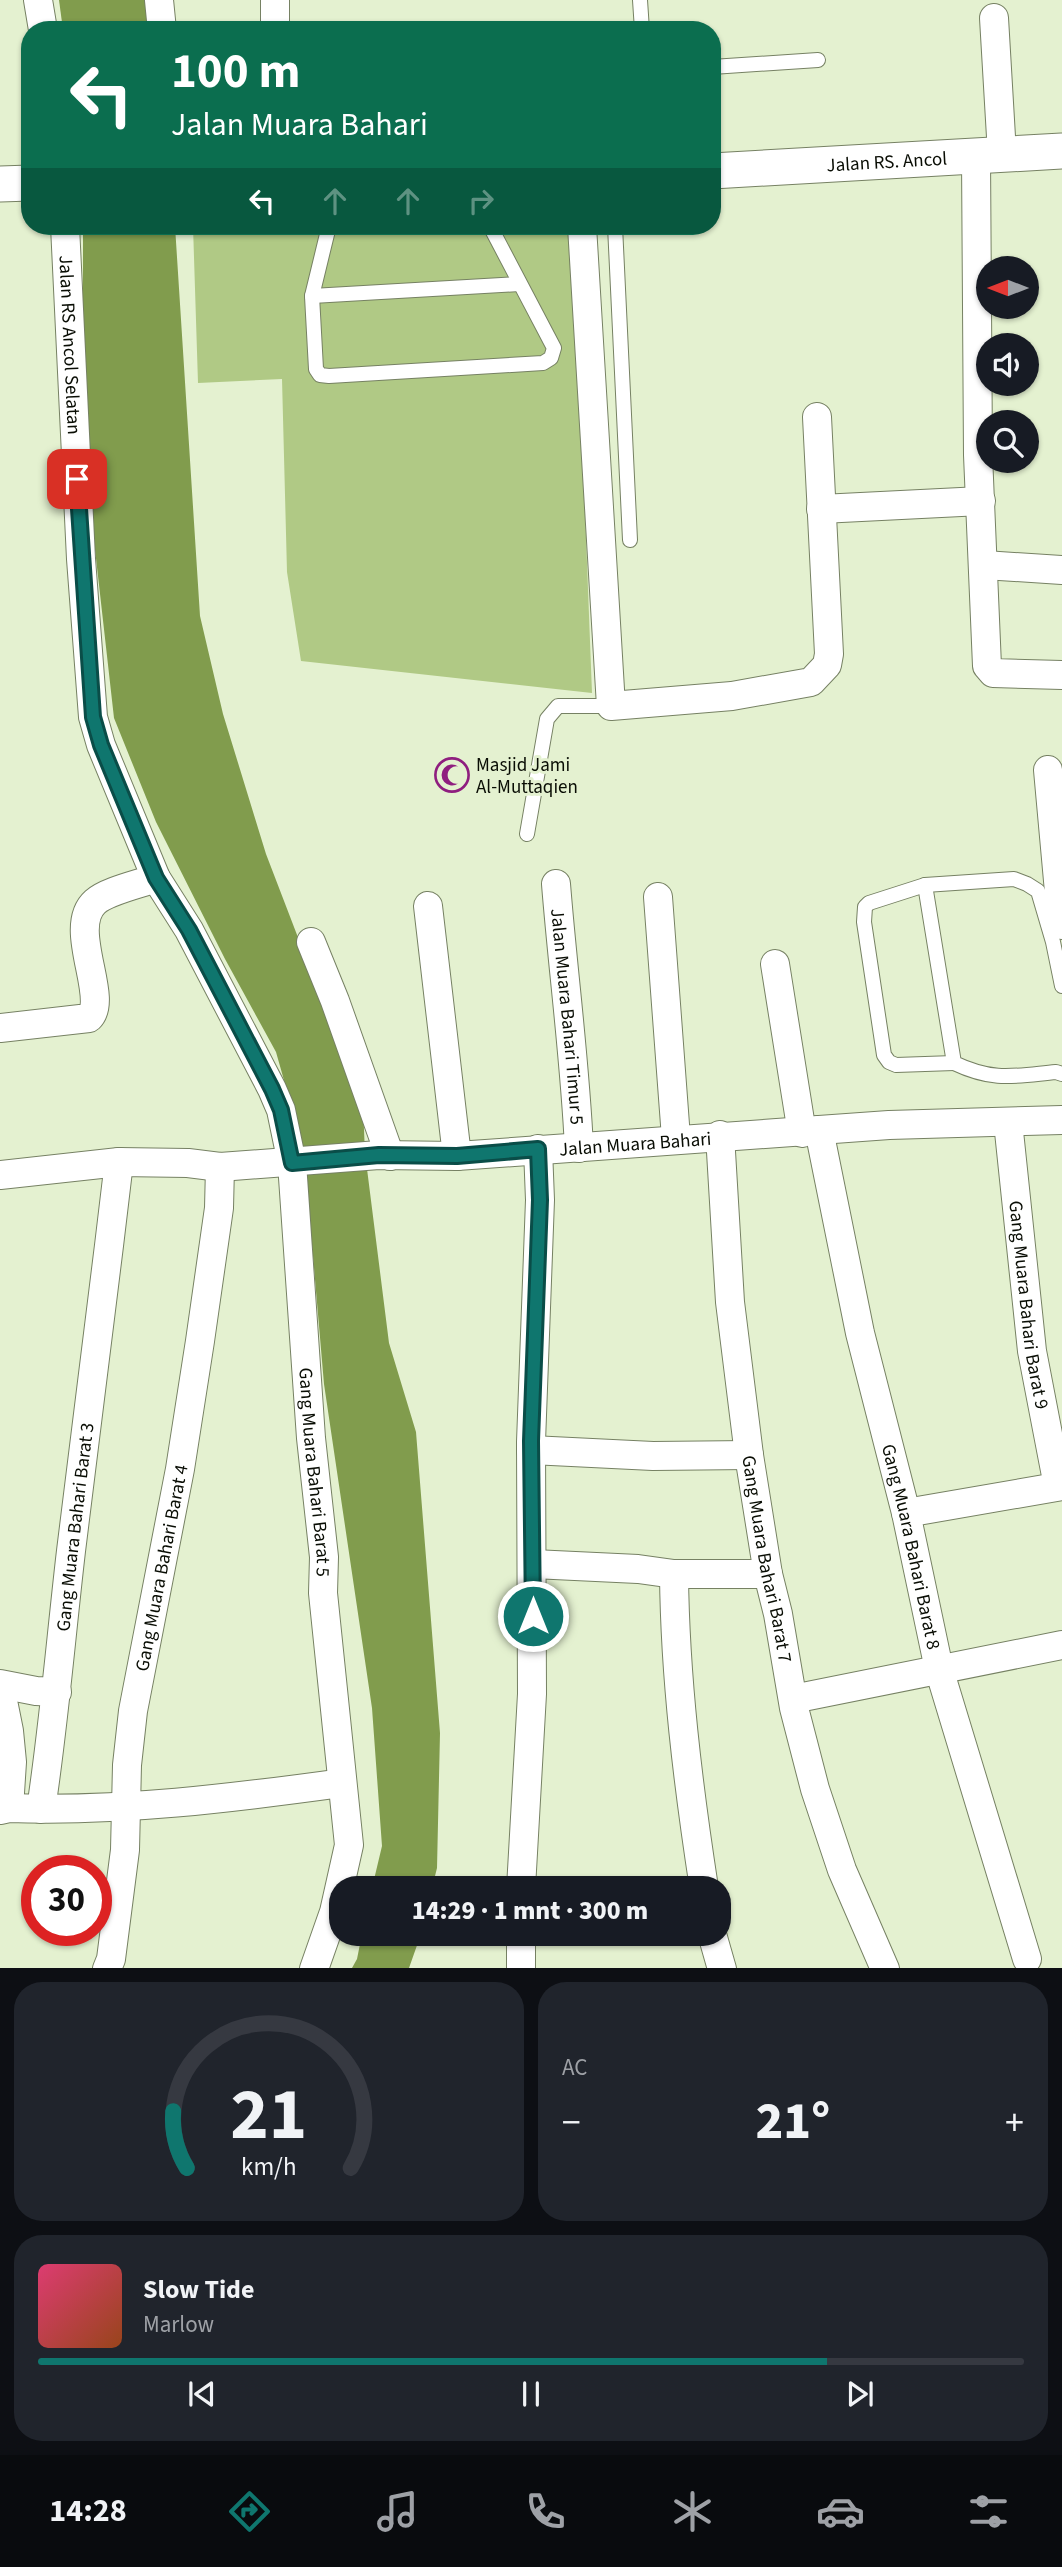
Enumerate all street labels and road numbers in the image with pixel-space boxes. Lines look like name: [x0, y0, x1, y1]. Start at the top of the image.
street label: Jalan RS. Ancol: [826, 146, 948, 179]
street label: Jalan RS Ancol Selatan: [51, 255, 87, 435]
street label: Jalan Muara Bahari Timur 5: [543, 907, 590, 1126]
street label: Jalan Muara Bahari: [558, 1126, 712, 1164]
street label: Gang Muara Bahari Barat 9: [1001, 1199, 1055, 1412]
street label: Gang Muara Bahari Barat 5: [291, 1367, 336, 1577]
street label: Gang Muara Bahari Barat 3: [50, 1421, 102, 1633]
street label: Gang Muara Bahari Barat 8: [874, 1441, 947, 1652]
street label: Gang Muara Bahari Barat 7: [734, 1454, 798, 1665]
street label: Gang Muara Bahari Barat 4: [129, 1462, 196, 1674]

